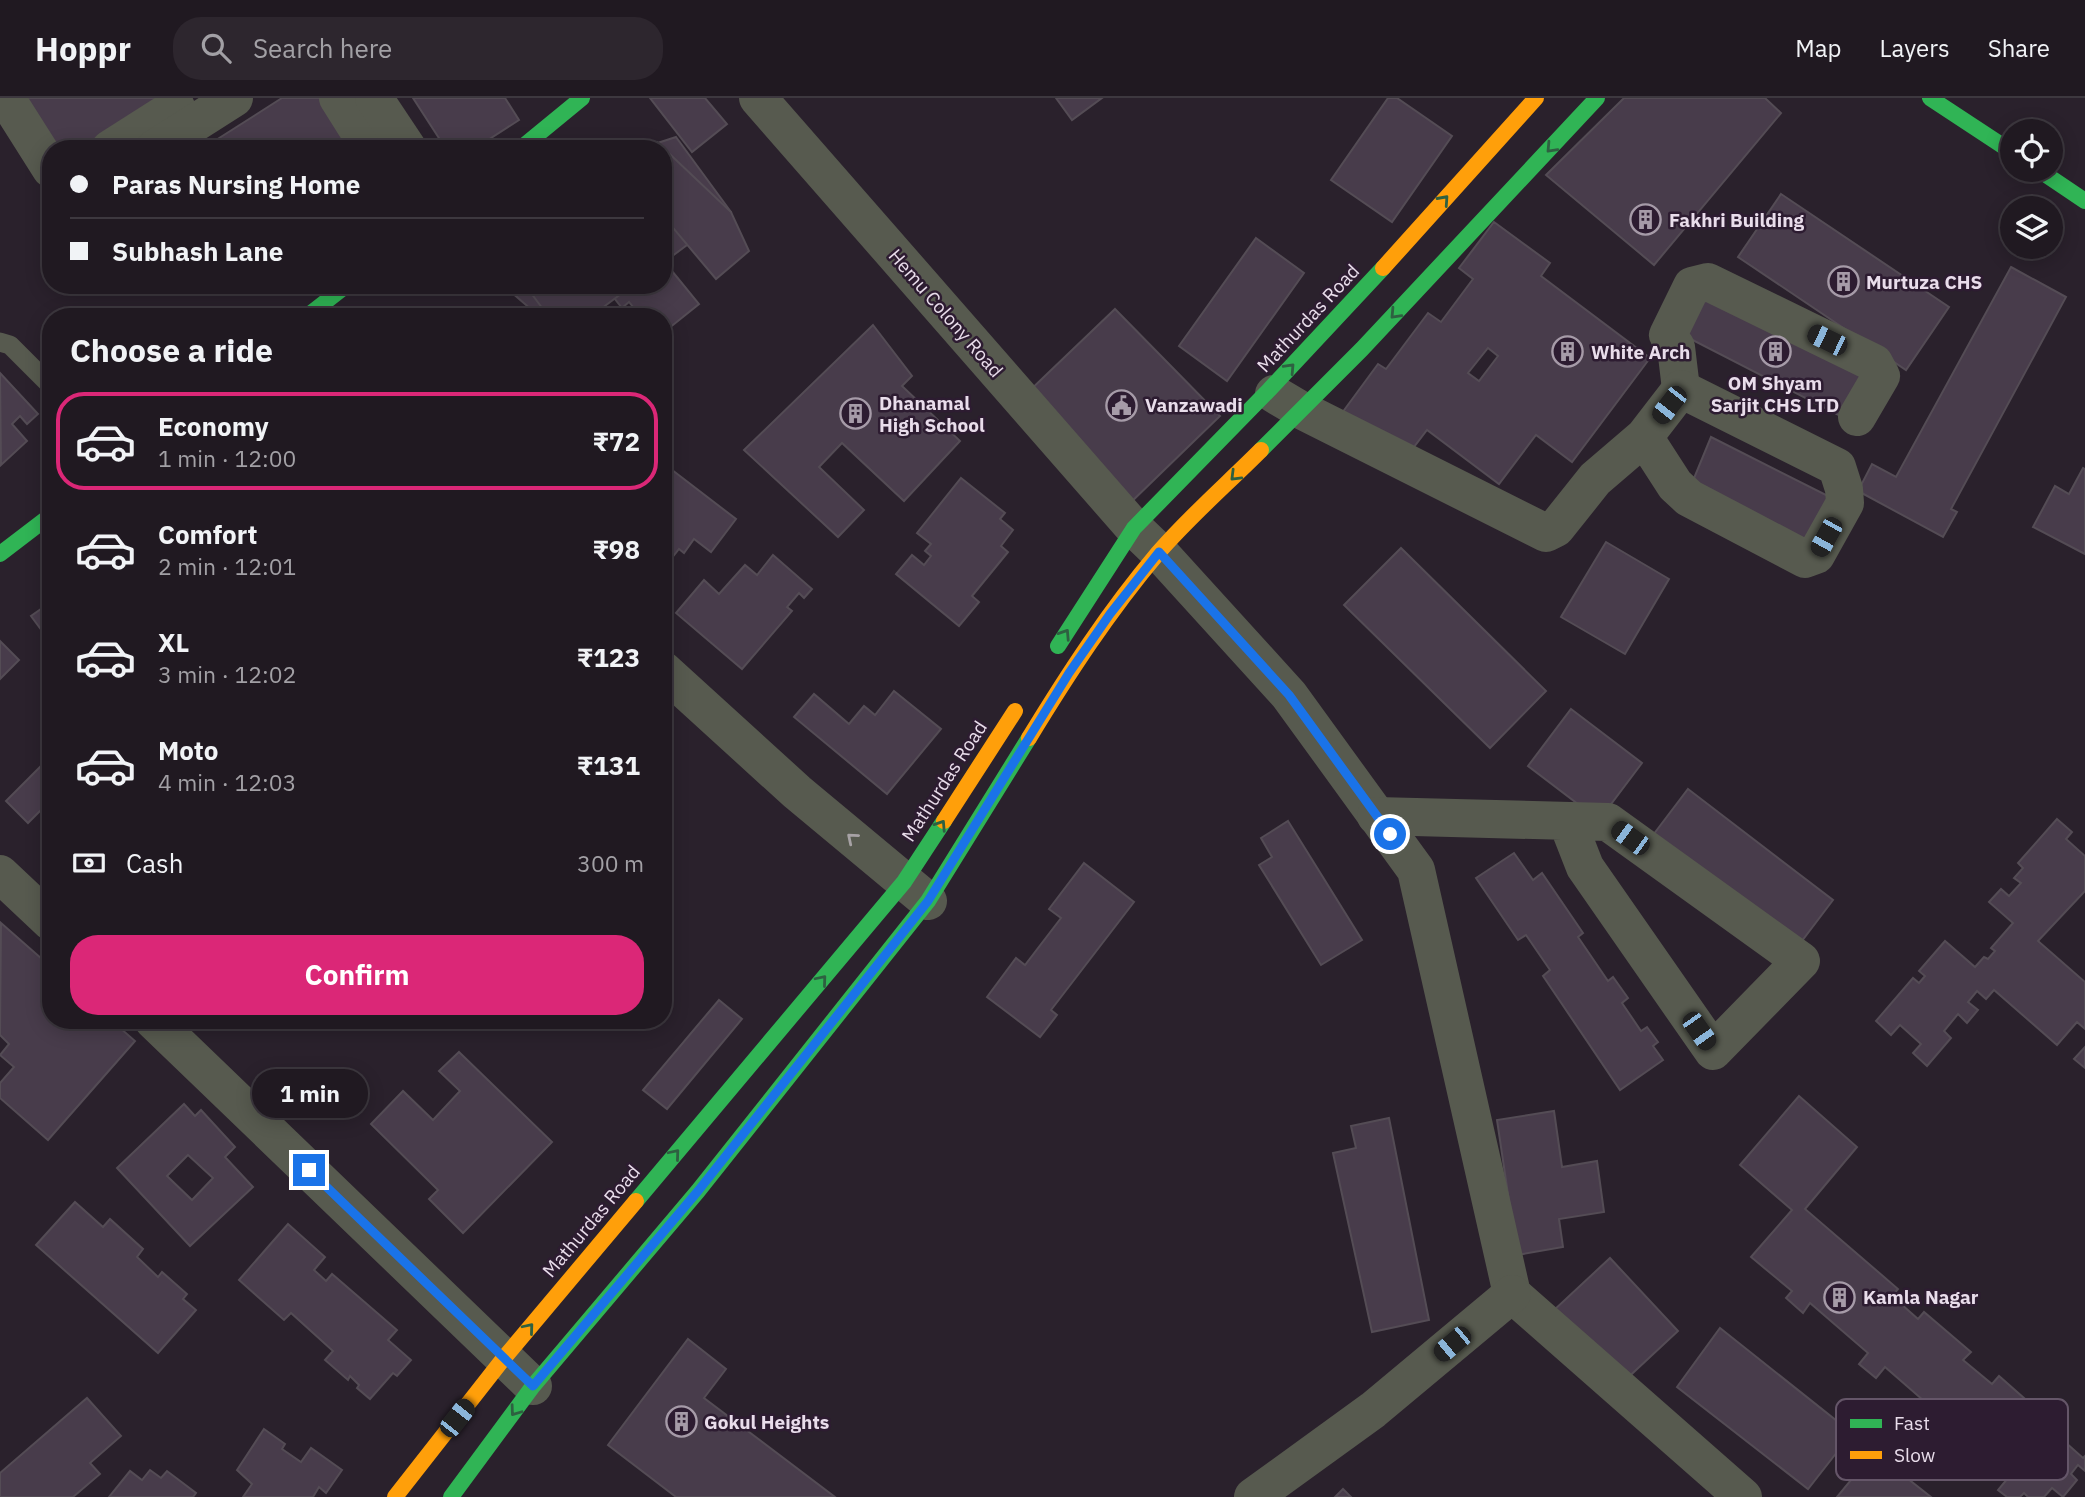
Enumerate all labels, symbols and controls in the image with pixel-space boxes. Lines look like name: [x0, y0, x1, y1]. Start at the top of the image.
search box: [173, 17, 663, 80]
text: Hoppr: [35, 27, 131, 70]
icon: search: [197, 29, 235, 67]
text: Search here: [253, 31, 392, 65]
text: Map: [1795, 32, 1842, 64]
text: Layers: [1880, 32, 1950, 64]
text: Share: [1988, 32, 2050, 64]
map controls: [2000, 119, 2063, 259]
button: locate: [2000, 119, 2063, 182]
one-way arrow: [1546, 140, 1559, 153]
text: Paras Nursing Home: [112, 167, 360, 201]
one-way arrow: [1436, 196, 1448, 209]
button: layers: [2000, 196, 2063, 259]
building icon: Fakhri Building: [1629, 203, 1663, 237]
place label: Fakhri Building: [1669, 208, 1805, 232]
text: Subhash Lane: [112, 234, 283, 268]
street label: Hemu Colony Road: [884, 244, 1008, 382]
street label: Mathurdas Road: [1252, 259, 1364, 377]
building icon: Murtuza CHS: [1826, 265, 1860, 299]
place label: Murtuza CHS: [1866, 270, 1982, 294]
one-way arrow: [1391, 306, 1403, 319]
car: [1804, 321, 1851, 359]
text: Choose a ride: [70, 329, 273, 371]
building icon: White Arch: [1551, 335, 1585, 369]
building icon: OM Shyam Sarjit CHS LTD: [1758, 335, 1792, 369]
place label: White Arch: [1591, 340, 1690, 364]
one-way arrow: [1282, 363, 1294, 376]
place label: OM Shyam Sarjit CHS LTD: [1711, 371, 1839, 417]
car: [1648, 382, 1691, 428]
public building icon: Vanzawadi: [1105, 388, 1139, 422]
place label: Dhanamal High School: [879, 391, 985, 437]
place label: Vanzawadi: [1145, 393, 1243, 417]
building icon: Dhanamal High School: [839, 397, 873, 431]
text: Economy: [158, 409, 269, 443]
icon: car: [74, 410, 137, 473]
text: ₹72: [592, 424, 640, 458]
text: 1 min · 12:00: [158, 443, 296, 473]
one-way arrow: [1231, 468, 1244, 481]
car: [1807, 514, 1846, 560]
text: Comfort: [158, 517, 257, 551]
icon: car: [74, 518, 137, 581]
text: ₹98: [592, 532, 640, 566]
text: 2 min · 12:01: [158, 551, 296, 581]
text: XL: [158, 625, 189, 659]
icon: car: [74, 626, 137, 689]
one-way arrow: [1057, 629, 1070, 642]
text: ₹123: [577, 640, 640, 674]
text: 3 min · 12:02: [158, 659, 296, 689]
street label: Mathurdas Road: [896, 716, 992, 846]
text: Moto: [158, 733, 218, 767]
icon: car: [74, 734, 137, 797]
text: ₹131: [577, 748, 640, 782]
text: 4 min · 12:03: [158, 767, 296, 797]
car: [1607, 817, 1654, 859]
route start: [1374, 818, 1406, 850]
one-way arrow: [933, 819, 946, 832]
one-way arrow: [847, 834, 860, 846]
icon: cash: [70, 844, 108, 882]
text: Cash: [126, 846, 183, 880]
text: 300 m: [577, 848, 644, 878]
button: Confirm: [70, 935, 644, 1015]
one-way arrow: [813, 975, 826, 988]
car: [1679, 1008, 1720, 1054]
callout: 1 min: [251, 1068, 367, 1118]
text: 1 min: [280, 1078, 340, 1108]
one-way arrow: [667, 1149, 679, 1162]
route end: [293, 1154, 325, 1186]
street label: Mathurdas Road: [537, 1160, 645, 1282]
building icon: Kamla Nagar: [1823, 1280, 1857, 1314]
place label: Kamla Nagar: [1863, 1285, 1979, 1309]
car: [1430, 1322, 1475, 1366]
one-way arrow: [521, 1324, 533, 1337]
car: [436, 1395, 479, 1441]
legend: [1836, 1399, 2068, 1480]
one-way arrow: [510, 1403, 523, 1416]
building icon: Gokul Heights: [664, 1405, 698, 1439]
place label: Gokul Heights: [704, 1410, 829, 1434]
text: Fast: [1894, 1411, 1930, 1435]
text: Slow: [1894, 1443, 1935, 1467]

